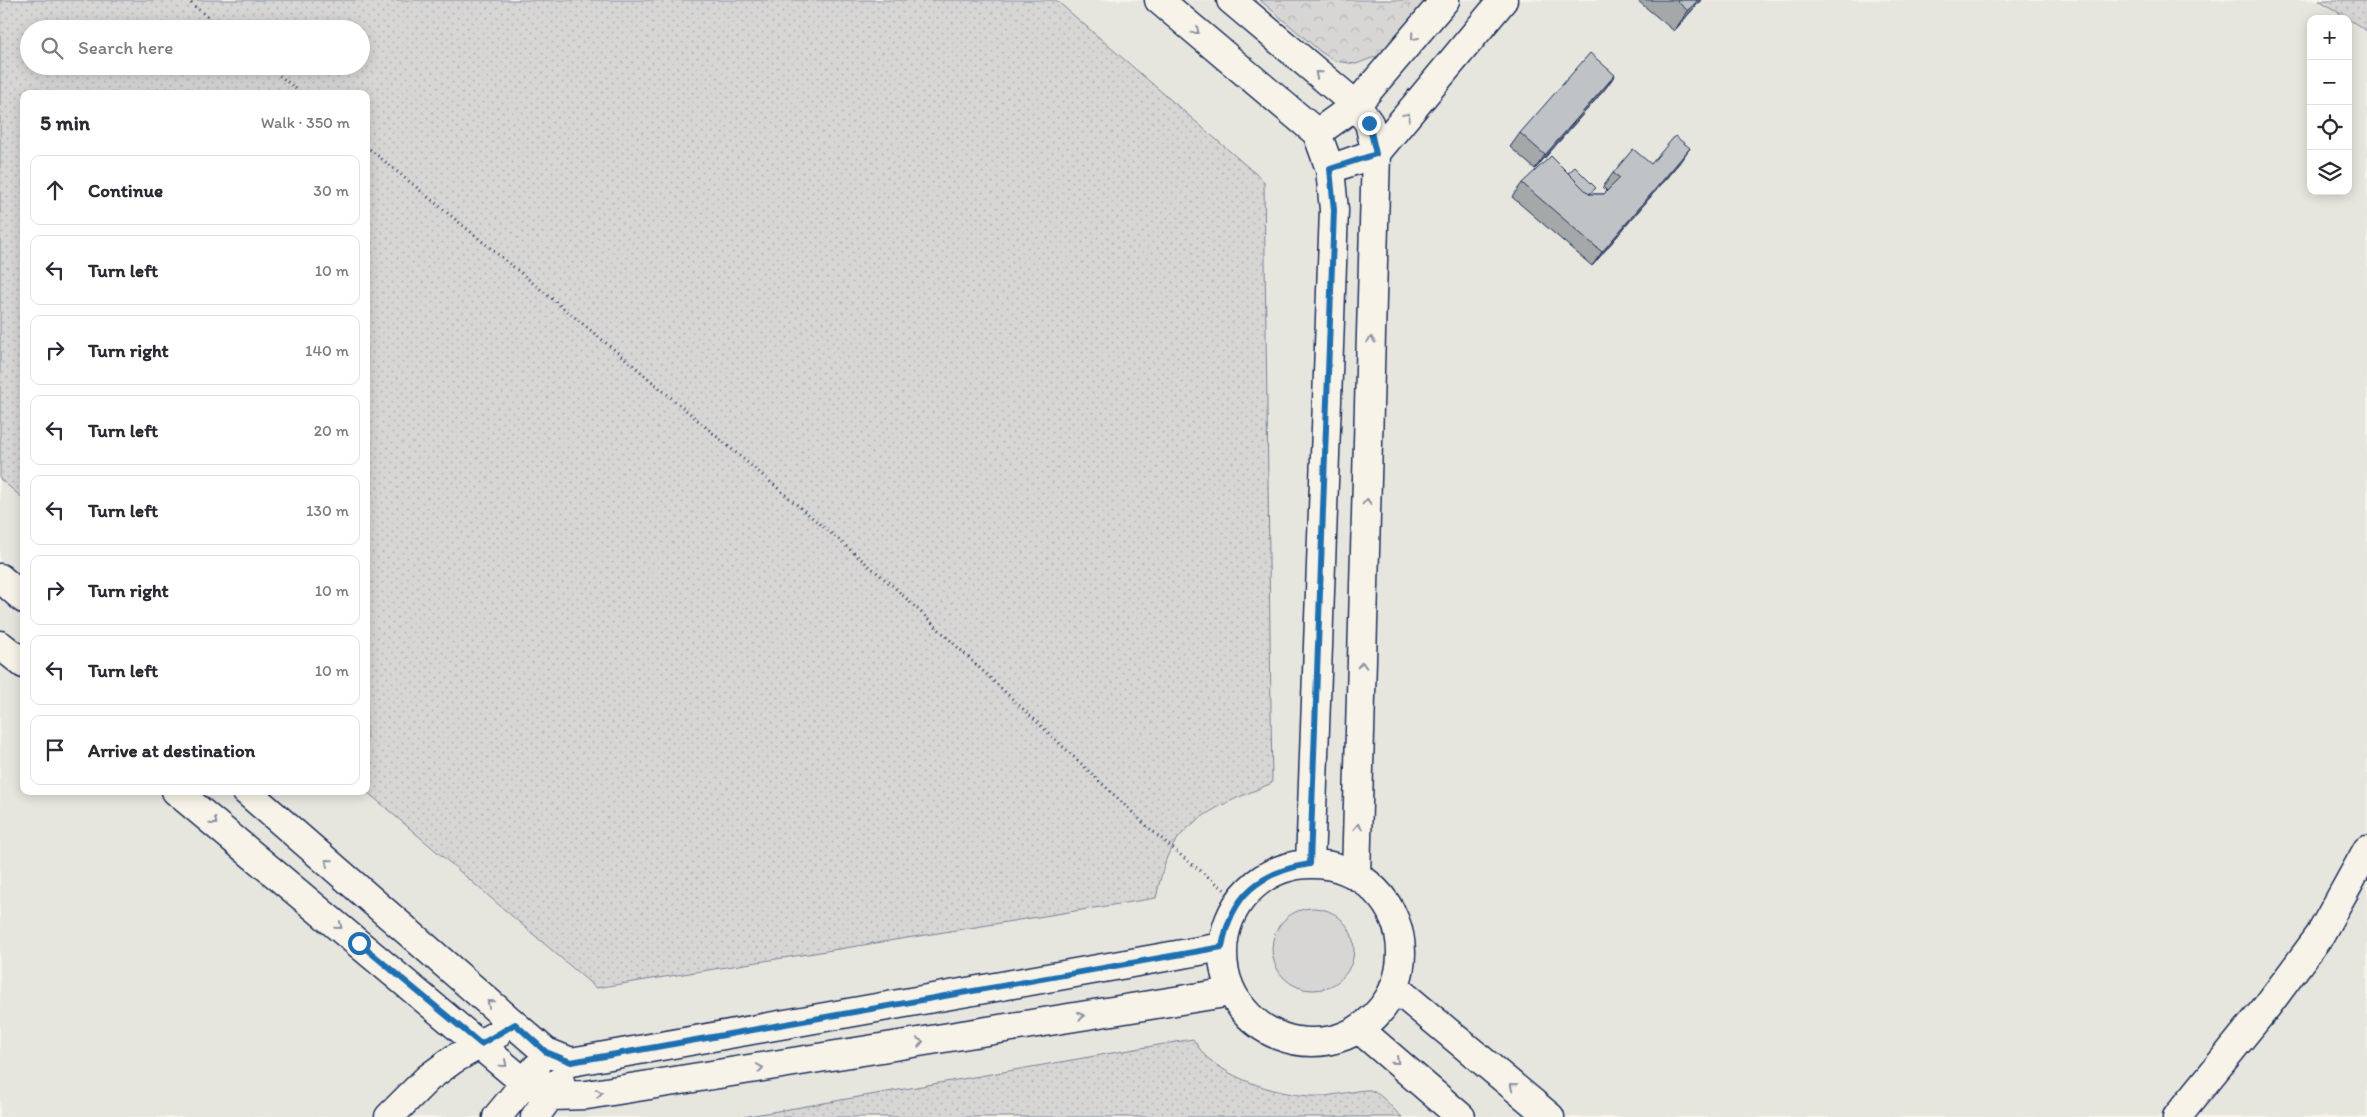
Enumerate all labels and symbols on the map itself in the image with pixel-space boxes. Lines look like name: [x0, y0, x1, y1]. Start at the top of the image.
one-way arrow: [1191, 26, 1200, 35]
one-way arrow: [1411, 31, 1419, 40]
one-way arrow: [1315, 70, 1324, 79]
route end: [1358, 112, 1381, 135]
one-way arrow: [1402, 113, 1410, 122]
one-way arrow: [1366, 336, 1376, 344]
one-way arrow: [1361, 498, 1372, 506]
one-way arrow: [1357, 661, 1367, 668]
one-way arrow: [208, 817, 217, 825]
one-way arrow: [1352, 823, 1363, 831]
one-way arrow: [324, 859, 333, 868]
one-way arrow: [333, 921, 342, 929]
route start: [348, 932, 371, 955]
one-way arrow: [487, 1000, 496, 1009]
one-way arrow: [1077, 1011, 1085, 1022]
one-way arrow: [916, 1037, 924, 1047]
one-way arrow: [1390, 1055, 1399, 1064]
one-way arrow: [498, 1059, 507, 1068]
one-way arrow: [755, 1063, 764, 1073]
one-way arrow: [1509, 1082, 1518, 1091]
one-way arrow: [595, 1089, 604, 1099]

